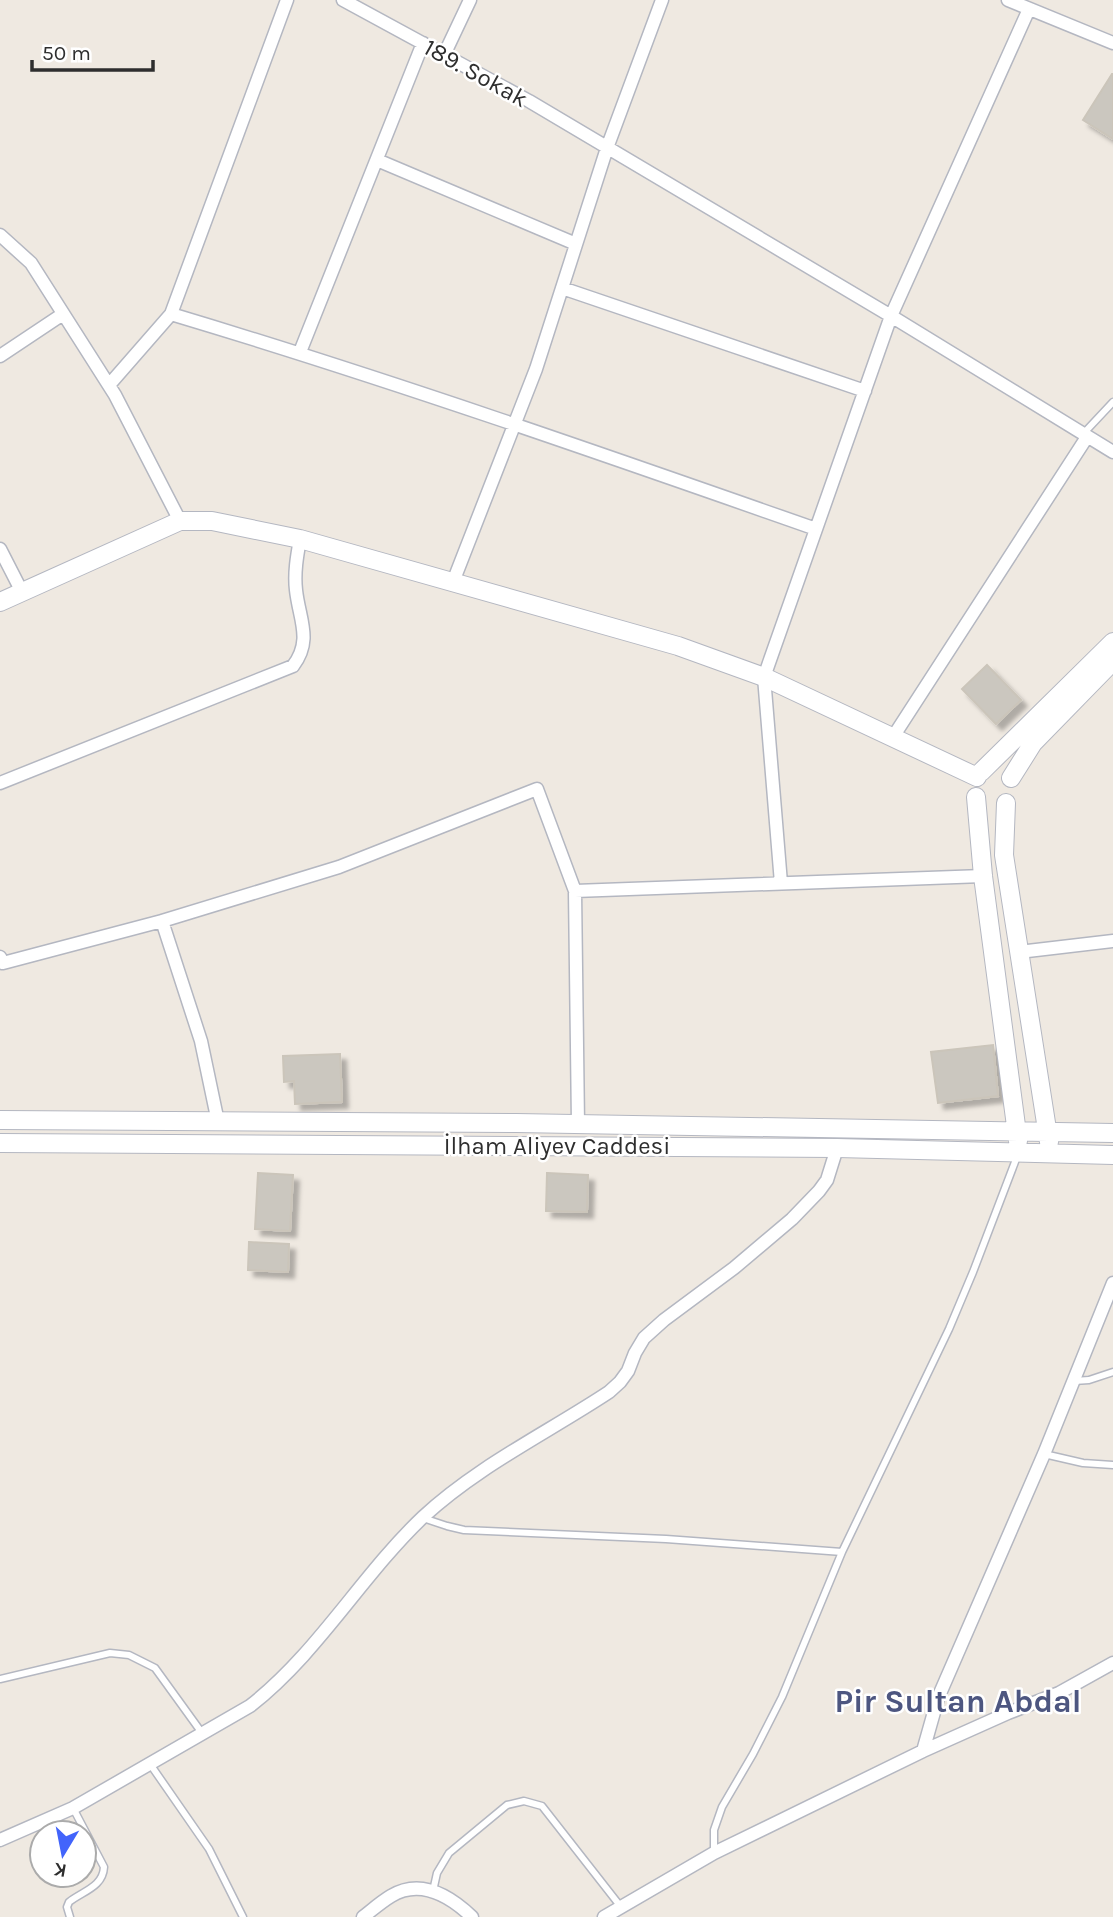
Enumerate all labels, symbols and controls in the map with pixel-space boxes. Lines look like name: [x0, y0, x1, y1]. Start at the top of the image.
scale bar: [32, 28, 152, 72]
street label: 189. Sokak: [419, 33, 533, 113]
text: 50 m: [42, 41, 91, 65]
street label: İlham Aliyev Caddesi: [444, 1132, 670, 1160]
district label: Pir Sultan Abdal: [834, 1683, 1082, 1720]
north arrow: [28, 1819, 98, 1889]
text: K: [52, 1858, 68, 1882]

